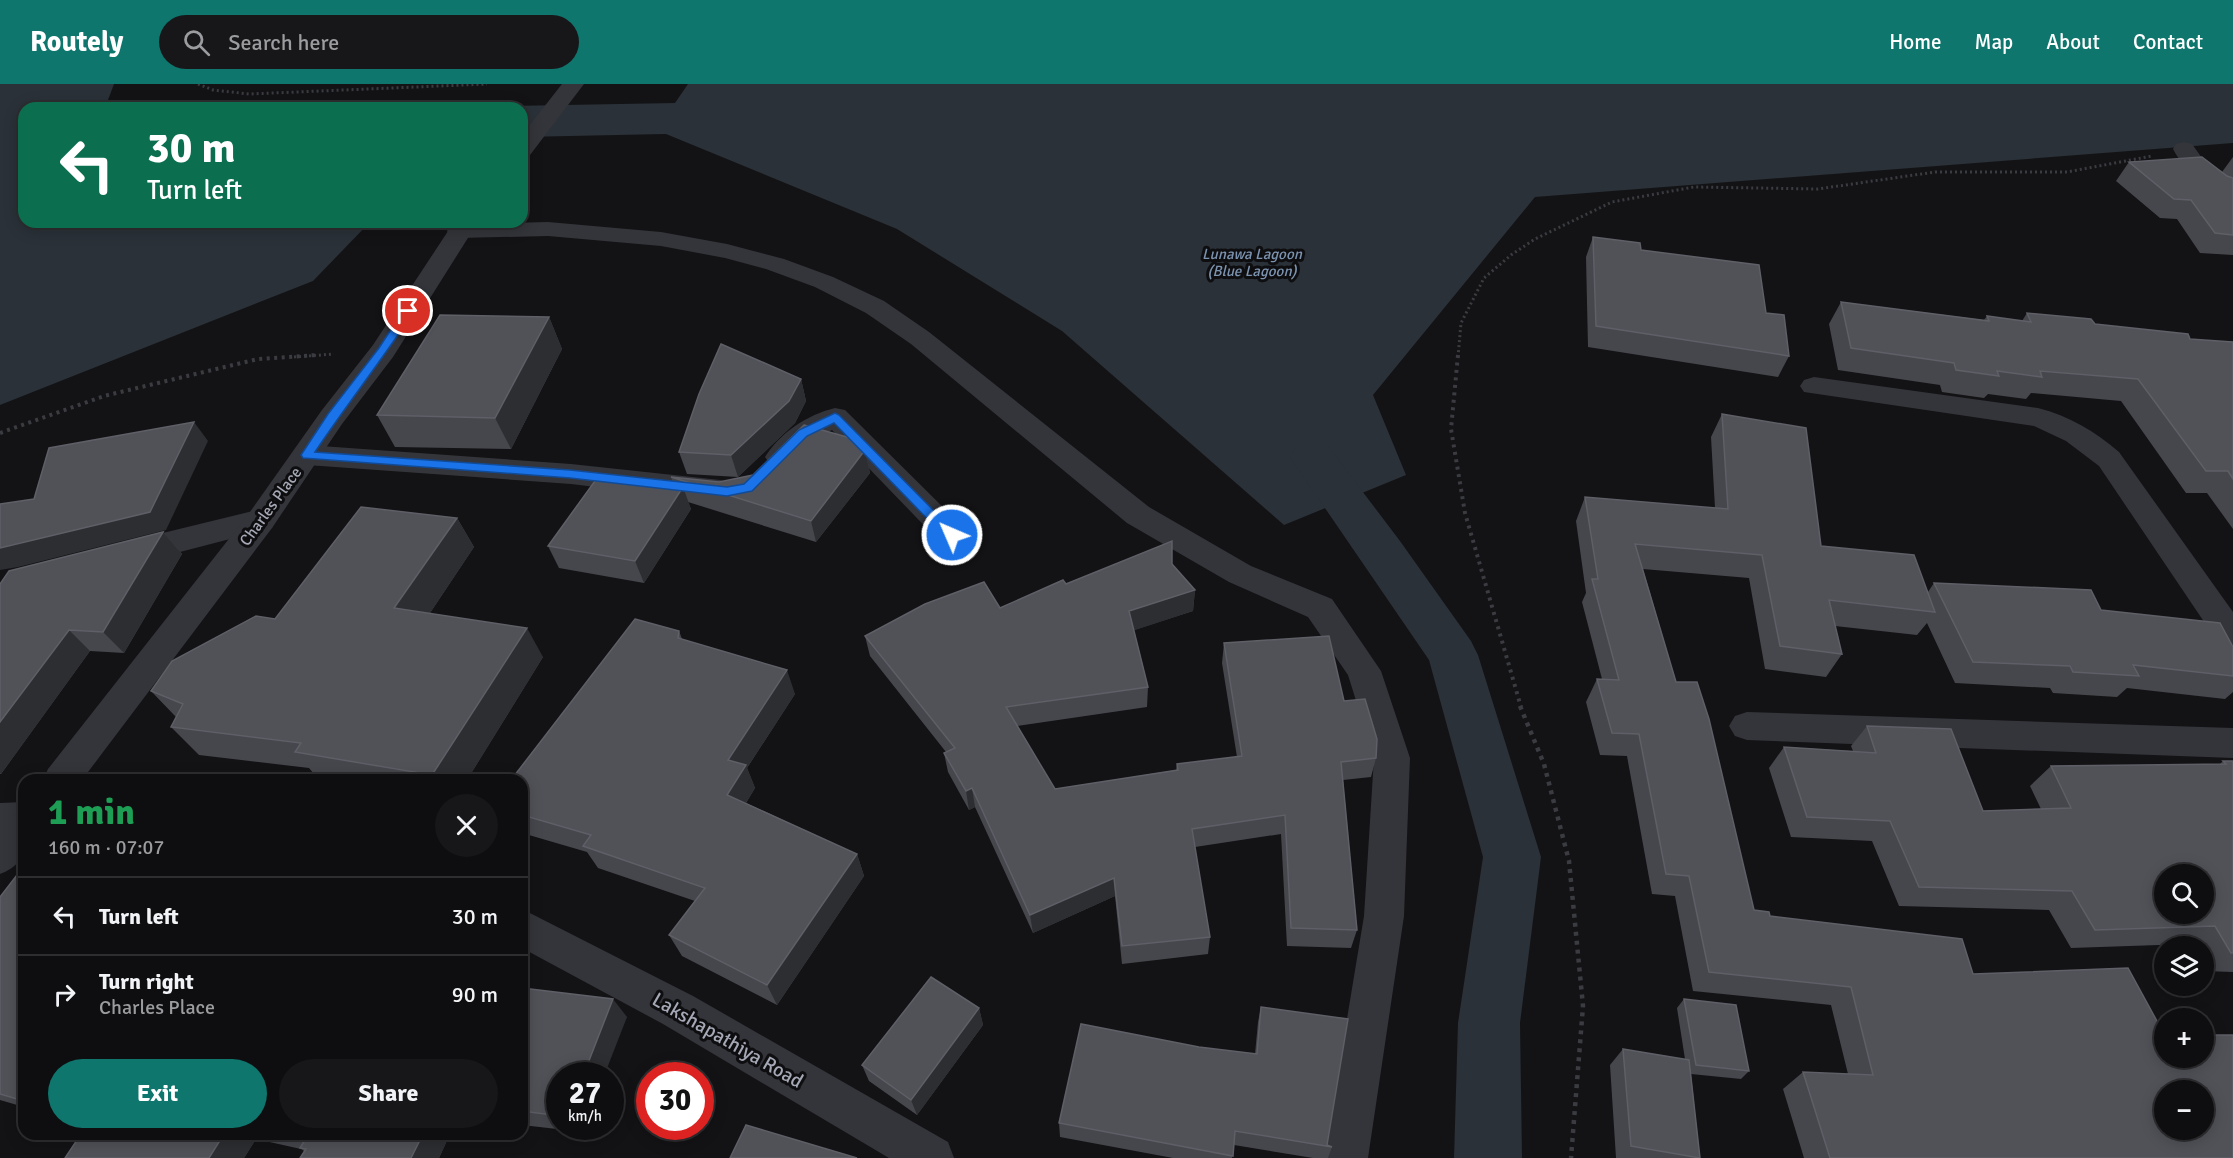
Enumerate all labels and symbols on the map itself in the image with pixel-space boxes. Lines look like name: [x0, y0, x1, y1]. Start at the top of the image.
water label: Lunawa Lagoon (Blue Lagoon): [1202, 245, 1303, 280]
pin: [382, 285, 433, 336]
street label: Charles Place: [235, 463, 306, 550]
position arrow: [920, 503, 984, 567]
street label: Lakshapathiya Road: [648, 987, 808, 1094]
speed limit sign: 30: [636, 1062, 714, 1140]

